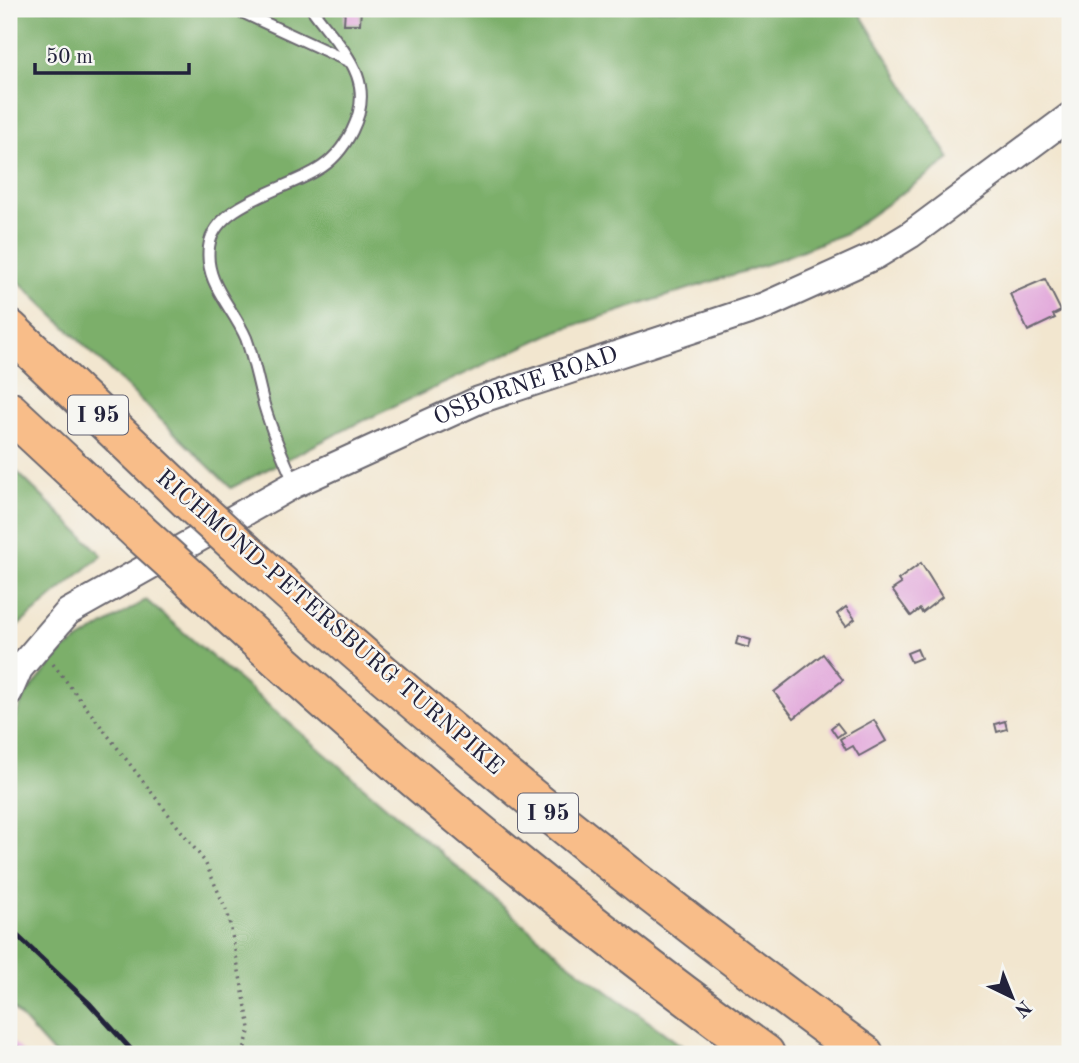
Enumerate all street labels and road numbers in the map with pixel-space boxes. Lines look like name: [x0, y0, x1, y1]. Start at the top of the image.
street label: OSBORNE ROAD: [430, 343, 621, 431]
road number: I 95: [68, 396, 128, 434]
street label: RICHMOND-PETERSBURG TURNPIKE: [151, 466, 507, 780]
road number: I 95: [518, 793, 578, 832]

